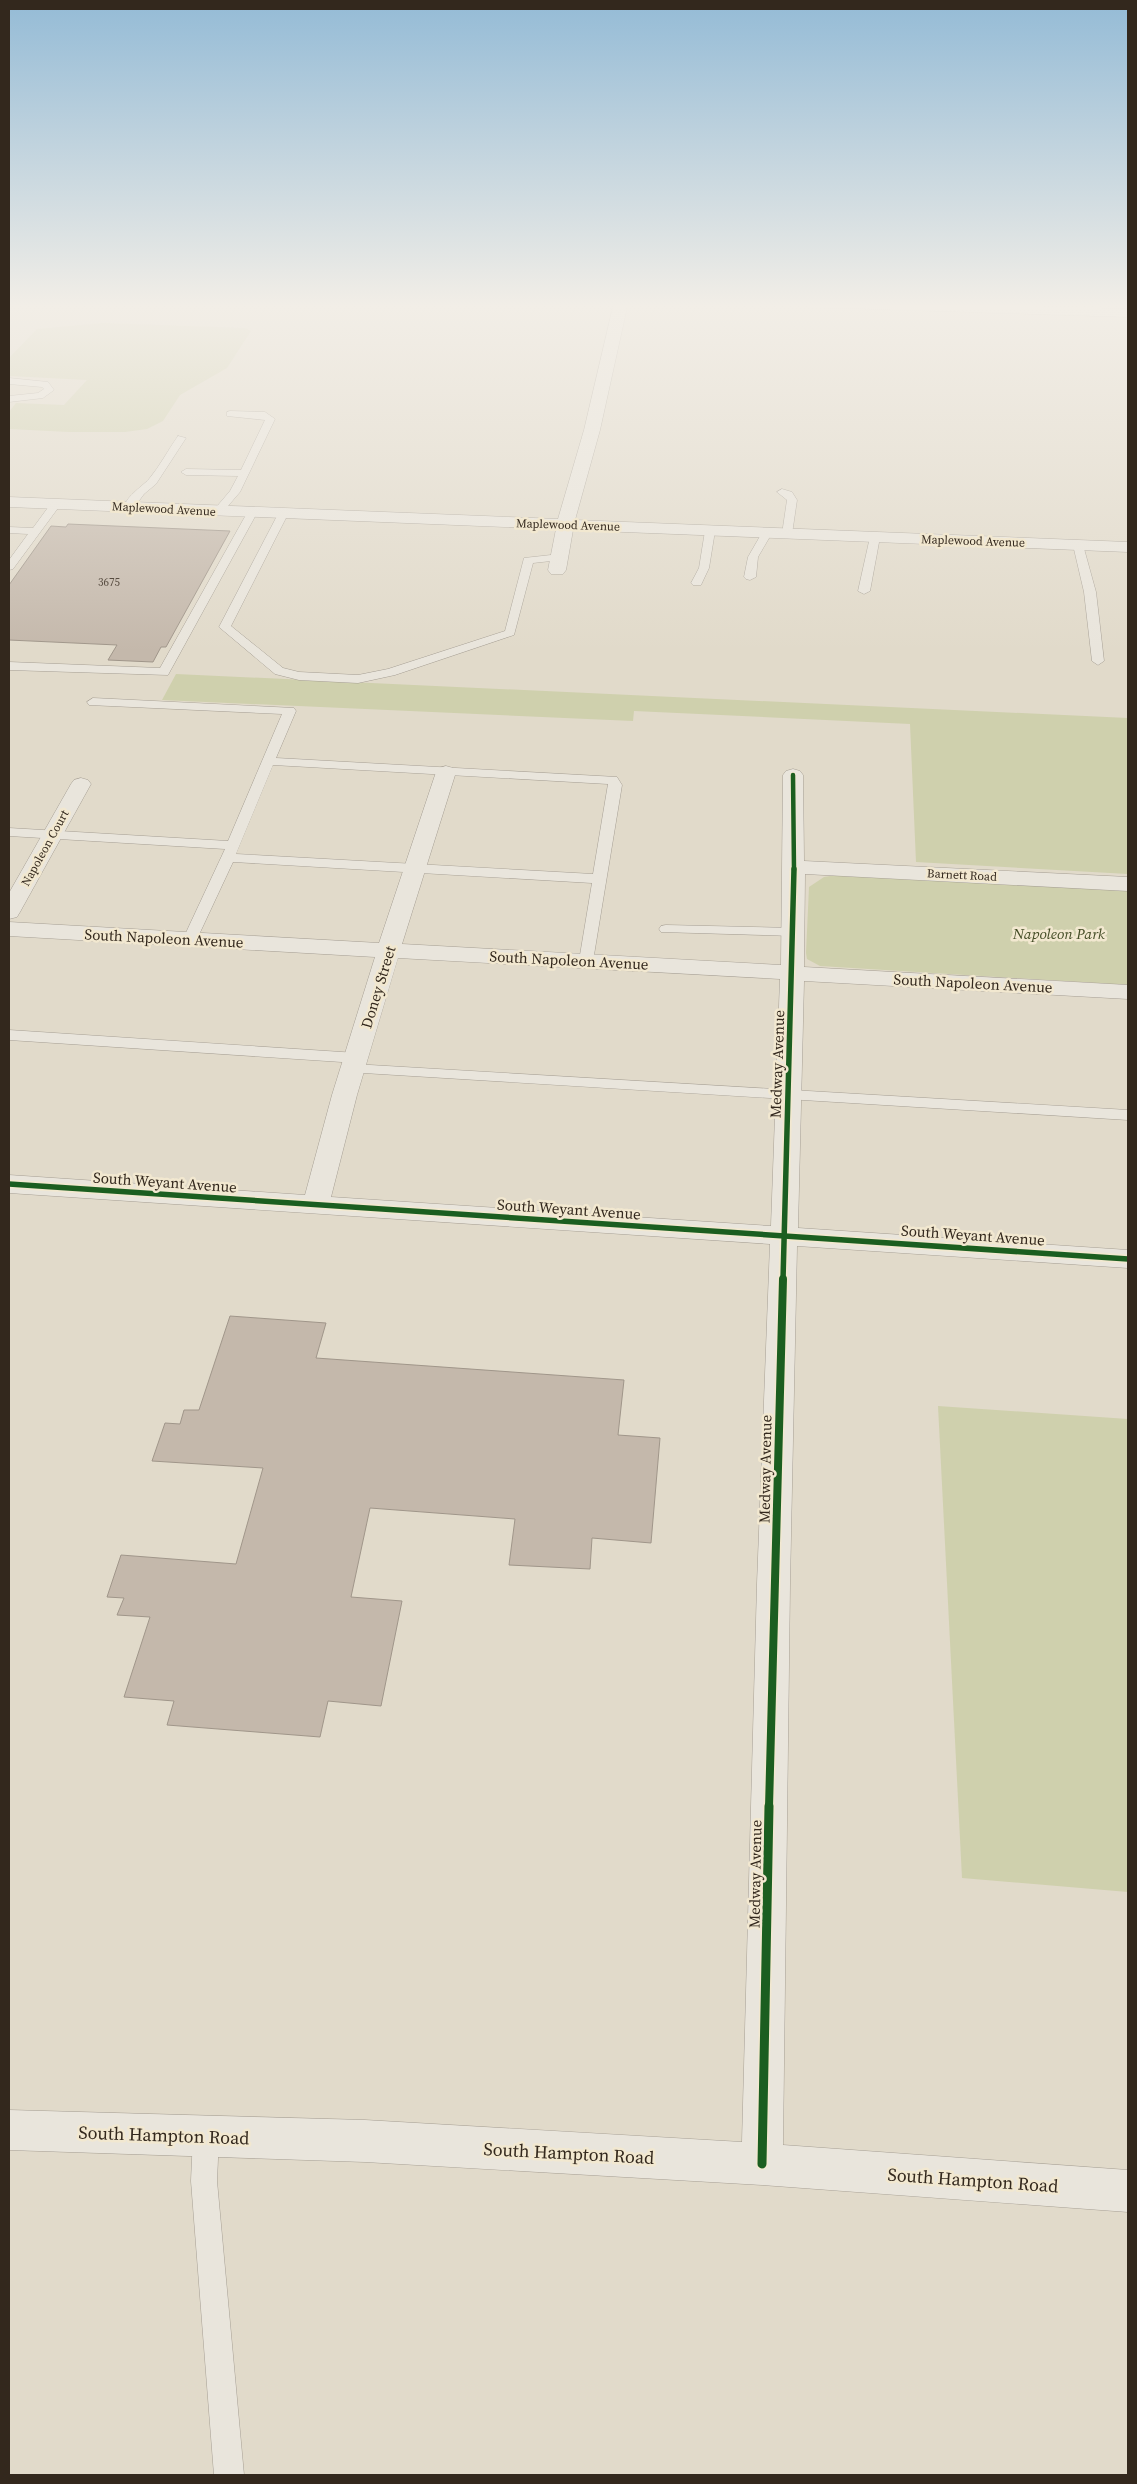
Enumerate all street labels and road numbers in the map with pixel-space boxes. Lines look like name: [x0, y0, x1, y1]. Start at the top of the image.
street label: Maplewood Avenue: [112, 498, 216, 520]
street label: Maplewood Avenue: [516, 515, 620, 535]
street label: Maplewood Avenue: [921, 531, 1025, 551]
street label: Napoleon Court: [17, 807, 73, 889]
street label: Barnett Road: [927, 865, 998, 885]
street label: South Napoleon Avenue: [84, 923, 244, 953]
street label: Doney Street: [355, 943, 401, 1031]
street label: South Napoleon Avenue: [489, 945, 649, 975]
street label: South Napoleon Avenue: [893, 968, 1053, 998]
street label: Medway Avenue: [765, 1009, 789, 1119]
street label: South Weyant Avenue: [92, 1167, 238, 1198]
street label: South Weyant Avenue: [496, 1194, 642, 1225]
street label: South Weyant Avenue: [900, 1220, 1046, 1251]
street label: Medway Avenue: [754, 1414, 776, 1523]
street label: Medway Avenue: [744, 1819, 766, 1928]
street label: South Hampton Road: [78, 2120, 250, 2150]
street label: South Hampton Road: [483, 2136, 655, 2170]
street label: South Hampton Road: [887, 2162, 1059, 2198]

